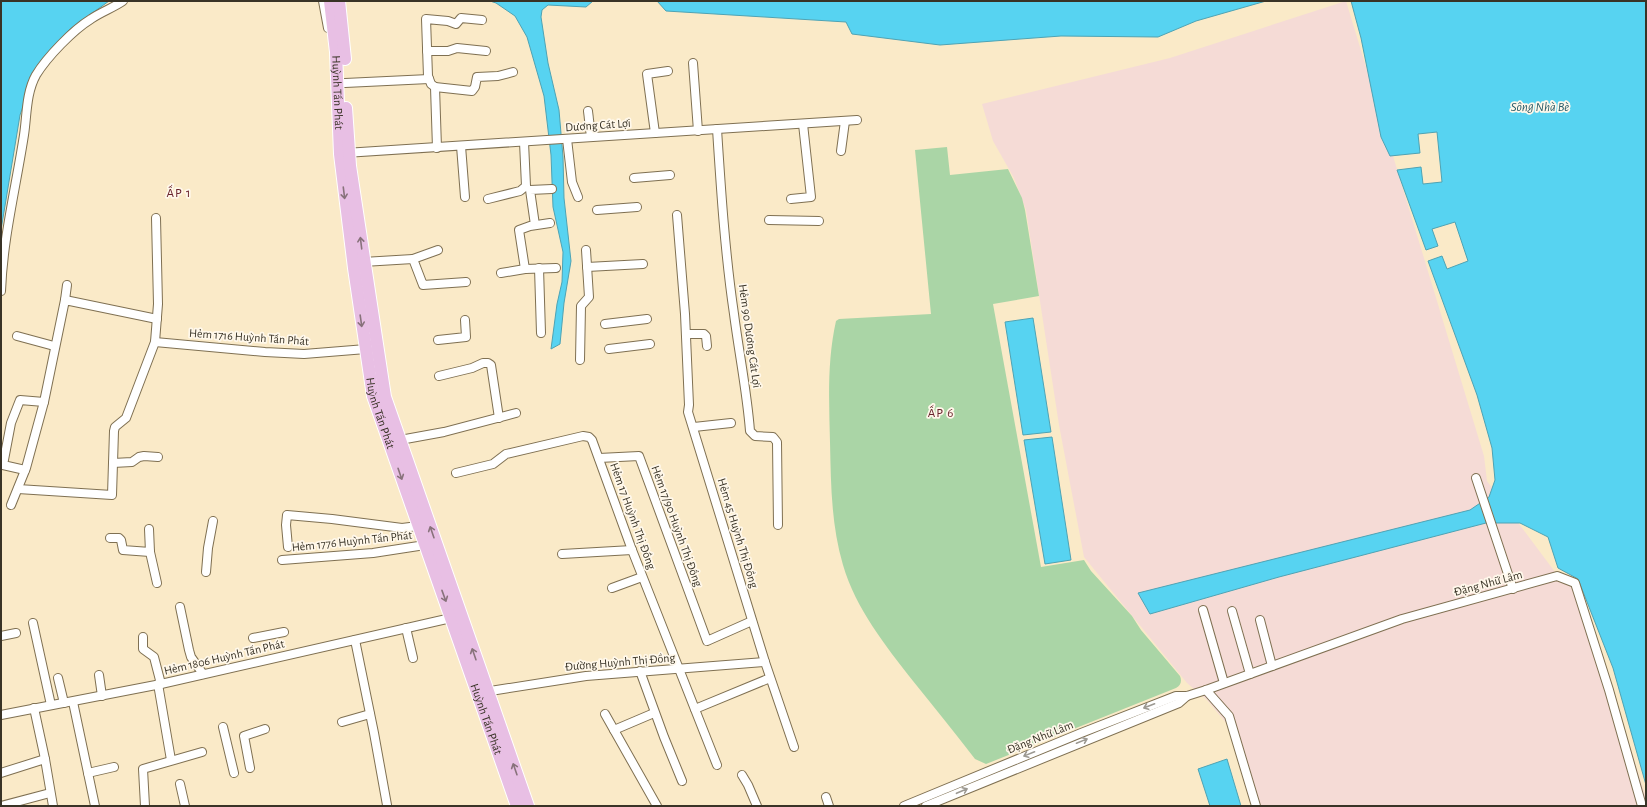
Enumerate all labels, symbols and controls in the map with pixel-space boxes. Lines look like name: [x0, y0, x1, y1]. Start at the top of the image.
street label: Huỳnh Tấn Phát: [330, 55, 345, 130]
water label: Sông Nhà Bè: [1511, 101, 1569, 114]
street label: Dương Cát Lợi: [565, 117, 631, 133]
district label: ẤP 1: [167, 184, 191, 200]
one-way arrow: [341, 186, 348, 199]
one-way arrow: [357, 237, 365, 250]
street label: Hẻm 90 Dương Cát Lợi: [737, 283, 763, 389]
one-way arrow: [357, 314, 365, 327]
street label: Hẻm 1716 Huỳnh Tấn Phát: [189, 327, 310, 348]
street label: Huỳnh Tấn Phát: [364, 376, 397, 451]
district label: ẤP 6: [928, 404, 954, 420]
street label: Hẻm 17 Huỳnh Thị Đồng: [607, 461, 658, 571]
street label: Hẻm 17/90 Huỳnh Thị Đồng: [649, 464, 705, 589]
one-way arrow: [397, 468, 405, 480]
street label: Hẻm 45 Huỳnh Thị Đồng: [715, 477, 760, 590]
one-way arrow: [428, 525, 435, 538]
street label: Hẻm 1776 Huỳnh Tấn Phát: [291, 529, 413, 554]
street label: Đặng Nhữ Lâm: [1452, 568, 1524, 598]
one-way arrow: [440, 590, 448, 602]
street label: Hẻm 1806 Huỳnh Tấn Phát: [163, 637, 286, 678]
one-way arrow: [470, 649, 478, 661]
street label: Đường Huỳnh Thị Đồng: [564, 651, 676, 674]
street label: Huỳnh Tấn Phát: [468, 682, 504, 756]
one-way arrow: [1144, 703, 1156, 711]
street label: Đặng Nhữ Lâm: [1005, 718, 1075, 756]
one-way arrow: [1076, 737, 1088, 745]
one-way arrow: [1023, 751, 1035, 759]
one-way arrow: [510, 764, 518, 776]
one-way arrow: [956, 787, 968, 794]

